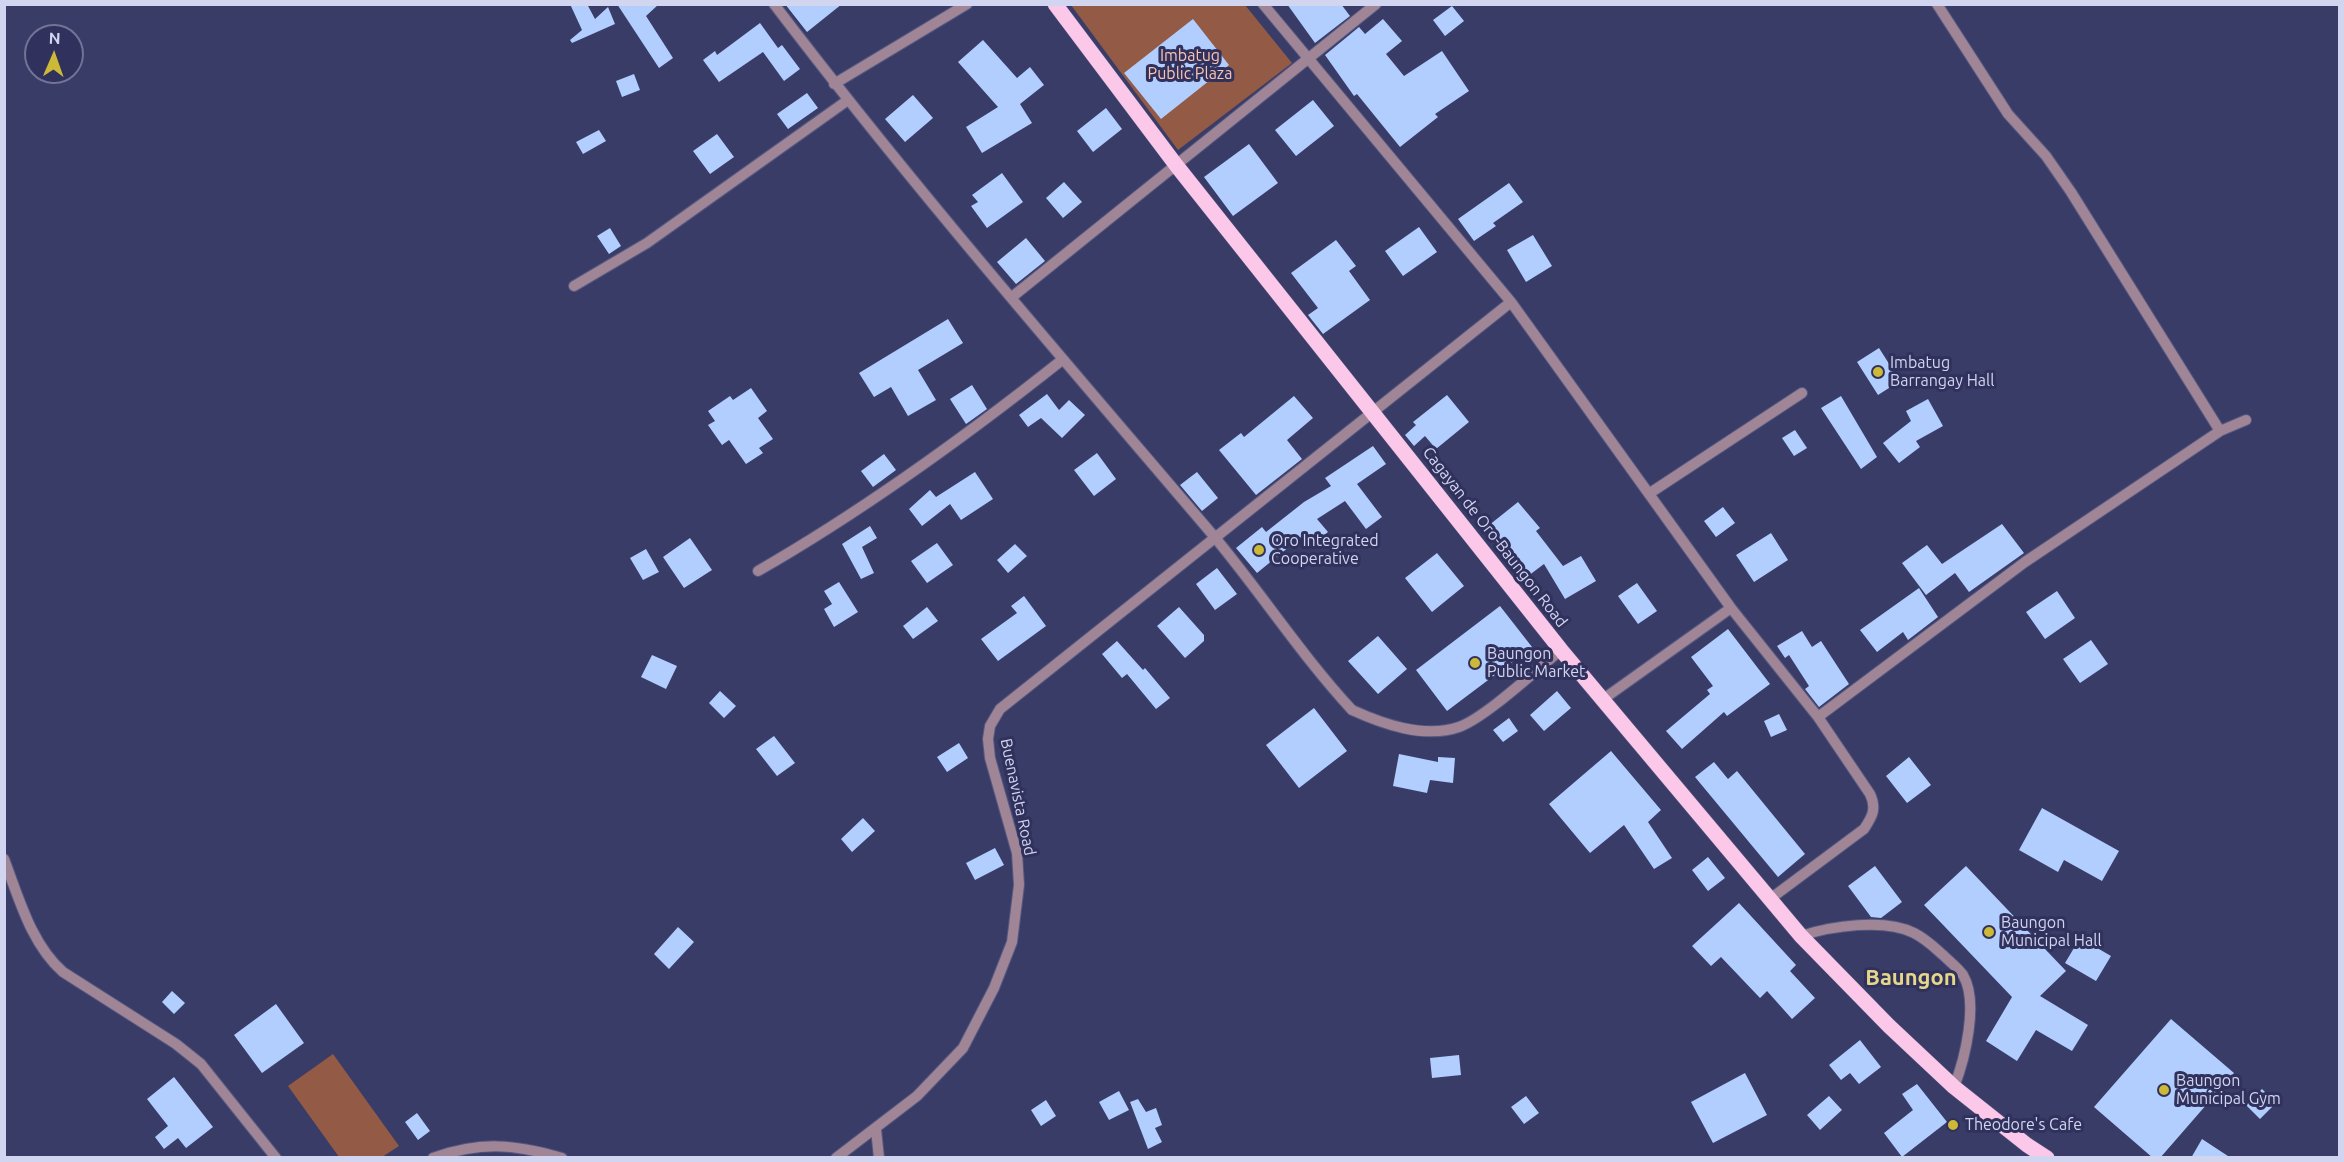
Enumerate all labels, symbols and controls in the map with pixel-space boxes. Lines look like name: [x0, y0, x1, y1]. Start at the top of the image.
north arrow: [24, 24, 84, 84]
text: N: [48, 29, 61, 47]
park label: Imbatug Public Plaza: [1148, 46, 1232, 84]
place label: Imbatug Barrangay Hall: [1890, 353, 1994, 391]
marker: Imbatug Barrangay Hall: [1871, 365, 1885, 379]
street label: Cagayan de Oro-Baungon Road: [1419, 443, 1571, 631]
place label: Oro Integrated Cooperative: [1271, 531, 1379, 569]
marker: Oro Integrated Cooperative: [1252, 543, 1266, 557]
place label: Baungon Public Market: [1487, 644, 1585, 682]
marker: Baungon Public Market: [1468, 656, 1482, 670]
street label: Buenavista Road: [996, 737, 1040, 857]
place label: Baungon Municipal Hall: [2001, 913, 2102, 951]
marker: Baungon Municipal Hall: [1982, 925, 1996, 939]
district label: Baungon: [1865, 965, 1957, 991]
place label: Baungon Municipal Gym: [2176, 1071, 2281, 1109]
marker: Baungon Municipal Gym: [2157, 1083, 2171, 1097]
place label: Theodore's Cafe: [1965, 1115, 2082, 1135]
marker: Theodore's Cafe: [1946, 1118, 1960, 1132]

